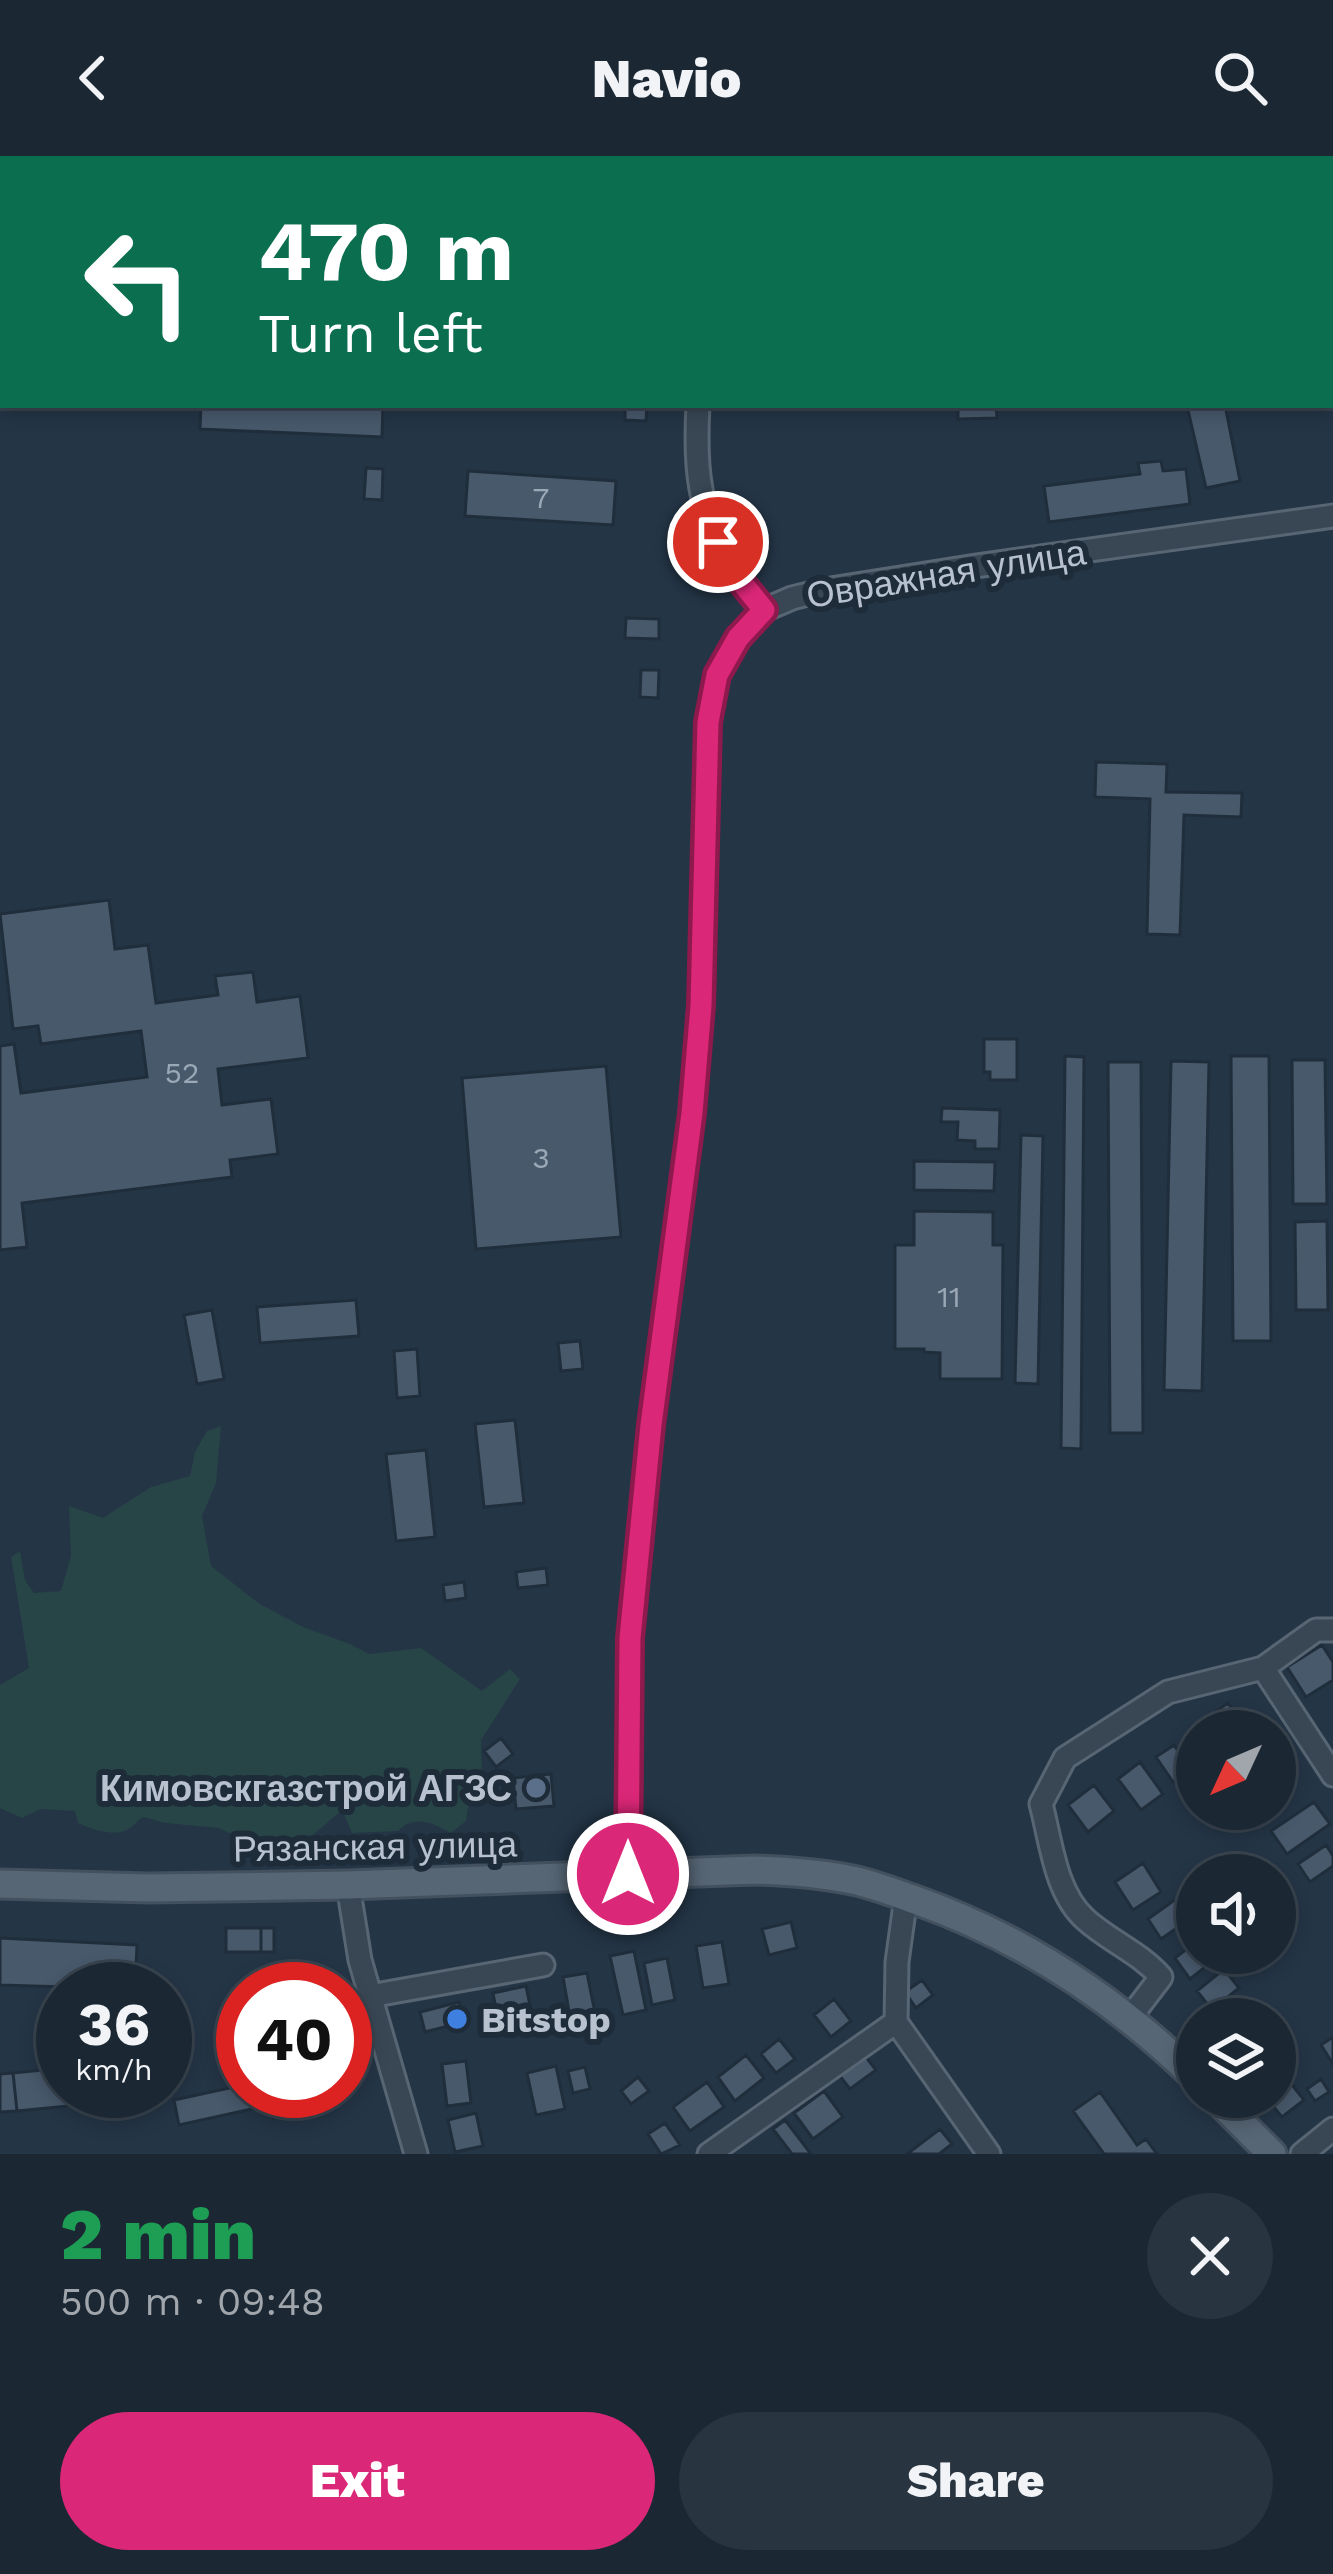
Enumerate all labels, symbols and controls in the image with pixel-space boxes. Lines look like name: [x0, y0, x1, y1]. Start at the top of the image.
icon: back: [60, 45, 126, 111]
icon: search: [1207, 45, 1273, 111]
text: Navio: [592, 47, 741, 110]
text: 470 m: [258, 202, 514, 300]
icon: left: [60, 204, 216, 360]
text: Turn left: [258, 302, 483, 365]
house number: 7: [533, 480, 549, 515]
pin: [667, 491, 769, 593]
icon: arrive: [685, 509, 751, 575]
street label: Овражная улица: [804, 531, 1090, 617]
house number: 52: [165, 1055, 199, 1090]
house number: 3: [532, 1140, 550, 1175]
house number: 11: [937, 1279, 961, 1314]
north arrow: [1176, 1710, 1296, 1830]
map controls: [1176, 1710, 1296, 2118]
place label: Кимовскгазстрой АГЗС: [100, 1768, 512, 1810]
marker: Кимовскгазстрой АГЗС: [523, 1775, 549, 1801]
position arrow: [565, 1811, 691, 1937]
street label: Рязанская улица: [233, 1824, 518, 1870]
button: sound: [1176, 1854, 1296, 1974]
speed limit sign: 40: [216, 1962, 372, 2118]
text: 36: [78, 1989, 150, 2060]
button: layers: [1176, 1998, 1296, 2118]
place label: Bitstop: [481, 1999, 611, 2041]
marker: Bitstop: [444, 2006, 470, 2032]
text: km/h: [75, 2052, 153, 2087]
text: 2 min: [60, 2192, 256, 2276]
button: close: [1147, 2193, 1273, 2319]
text: 500 m · 09:48: [60, 2279, 325, 2324]
button: Exit: [60, 2412, 655, 2550]
button: Share: [679, 2412, 1273, 2550]

